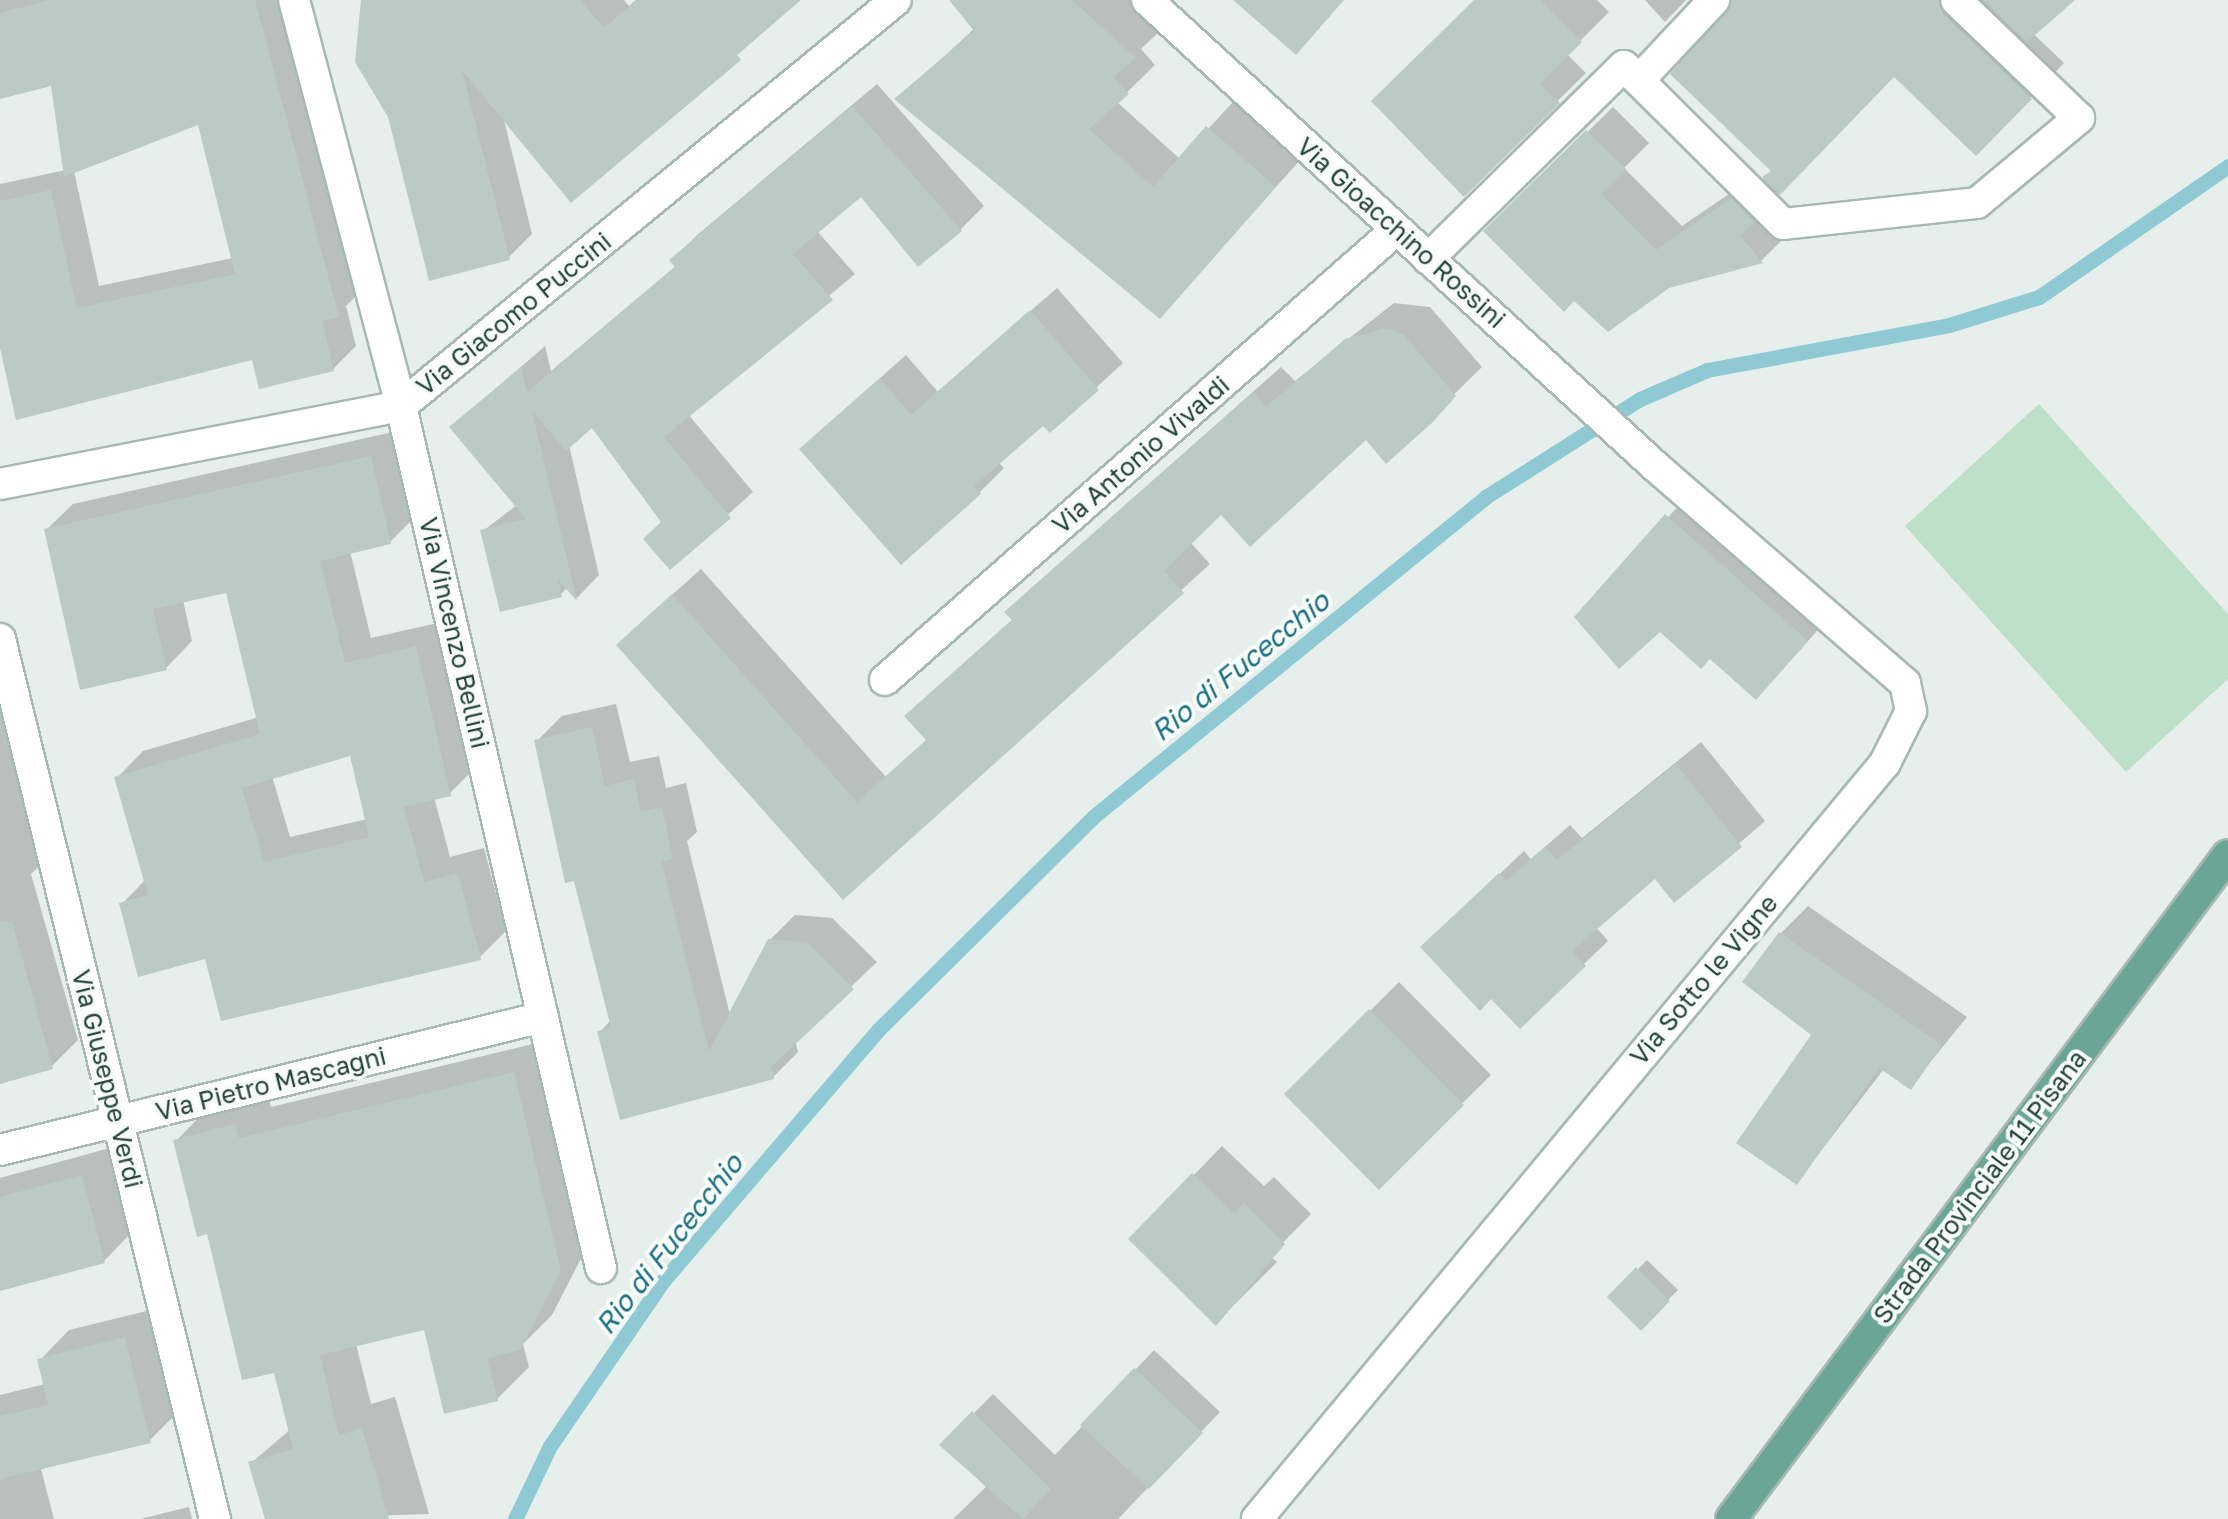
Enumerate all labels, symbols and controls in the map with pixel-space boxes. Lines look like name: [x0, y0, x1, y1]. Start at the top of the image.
street label: Via Gioacchino Rossini: [1291, 131, 1511, 335]
street label: Via Giacomo Puccini: [411, 226, 617, 402]
street label: Via Antonio Vivaldi: [1046, 370, 1236, 540]
street label: Via Vincenzo Bellini: [413, 515, 495, 751]
water label: Rio di Fucecchio: [1144, 584, 1336, 748]
street label: Via Sotto le Vigne: [1624, 889, 1784, 1071]
street label: Via Giuseppe Verdi: [65, 967, 149, 1191]
street label: Via Pietro Mascagni: [153, 1041, 389, 1127]
street label: Strada Provinciale 11 Pisana: [1867, 1044, 2093, 1330]
water label: Rio di Fucecchio: [588, 1147, 750, 1341]

